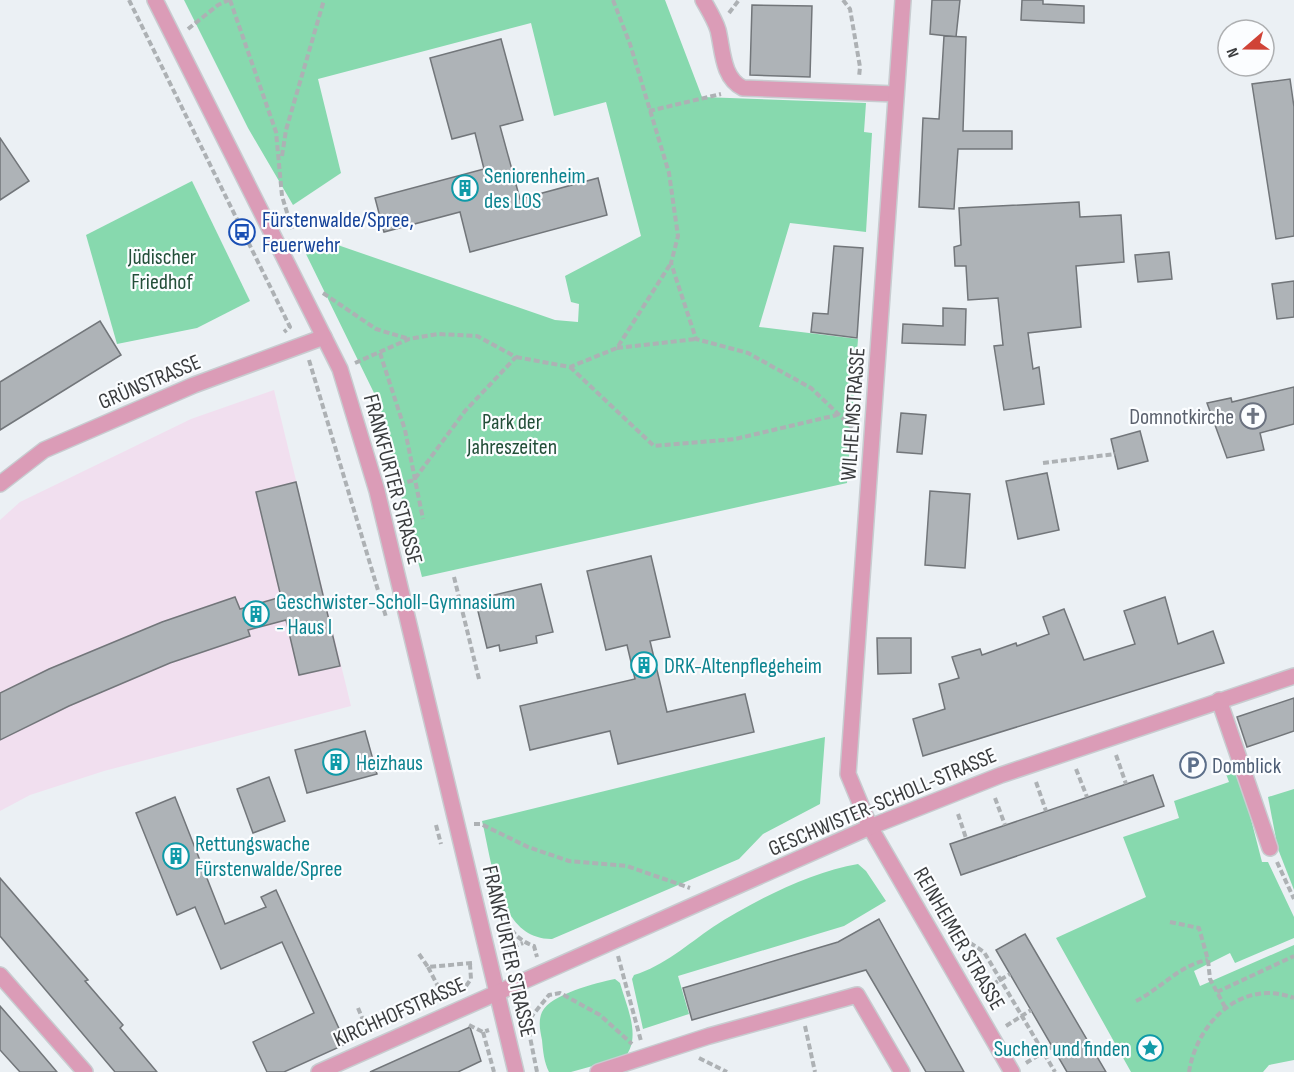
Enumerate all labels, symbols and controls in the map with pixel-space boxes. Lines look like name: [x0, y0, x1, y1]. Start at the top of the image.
north arrow: [1216, 18, 1276, 78]
text: N: [1223, 45, 1244, 60]
place label: Seniorenheim des LOS: [484, 163, 586, 215]
building icon: Seniorenheim des LOS: [450, 173, 480, 203]
place label: Fürstenwalde/Spree, Feuerwehr: [262, 207, 414, 259]
bus stop icon: Fürstenwalde/Spree, Feuerwehr: [227, 217, 257, 247]
park label: Jüdischer Friedhof: [127, 244, 196, 296]
street label: WILHELMSTRASSE: [835, 347, 872, 482]
street label: GRÜNSTRASSE: [94, 349, 205, 416]
street label: FRANKFURTER STRASSE: [357, 391, 428, 567]
church icon: Domnotkirche: [1238, 401, 1268, 431]
place label: Domnotkirche: [1129, 404, 1234, 431]
park label: Park der Jahreszeiten: [466, 409, 557, 461]
place label: Geschwister-Scholl-Gymnasium - Haus I: [276, 589, 515, 641]
building icon: Geschwister-Scholl-Gymnasium - Haus I: [241, 599, 271, 629]
building icon: DRK-Altenpflegeheim: [629, 650, 659, 680]
place label: DRK-Altenpflegeheim: [664, 653, 822, 680]
street label: GESCHWISTER-SCHOLL-STRASSE: [764, 742, 1001, 863]
building icon: Heizhaus: [321, 747, 351, 777]
place label: Heizhaus: [356, 750, 423, 777]
parking icon: Domblick: [1178, 750, 1208, 780]
place label: Domblick: [1212, 753, 1282, 780]
place label: Rettungswache Fürstenwalde/Spree: [195, 831, 342, 883]
building icon: Rettungswache Fürstenwalde/Spree: [161, 841, 191, 871]
street label: REINHEIMER STRASSE: [907, 862, 1011, 1015]
street label: FRANKFURTER STRASSE: [476, 863, 541, 1040]
street label: KIRCHHOFSTRASSE: [329, 971, 470, 1053]
place icon: Suchen und finden: [1135, 1033, 1165, 1063]
place label: Suchen und finden: [994, 1036, 1130, 1063]

